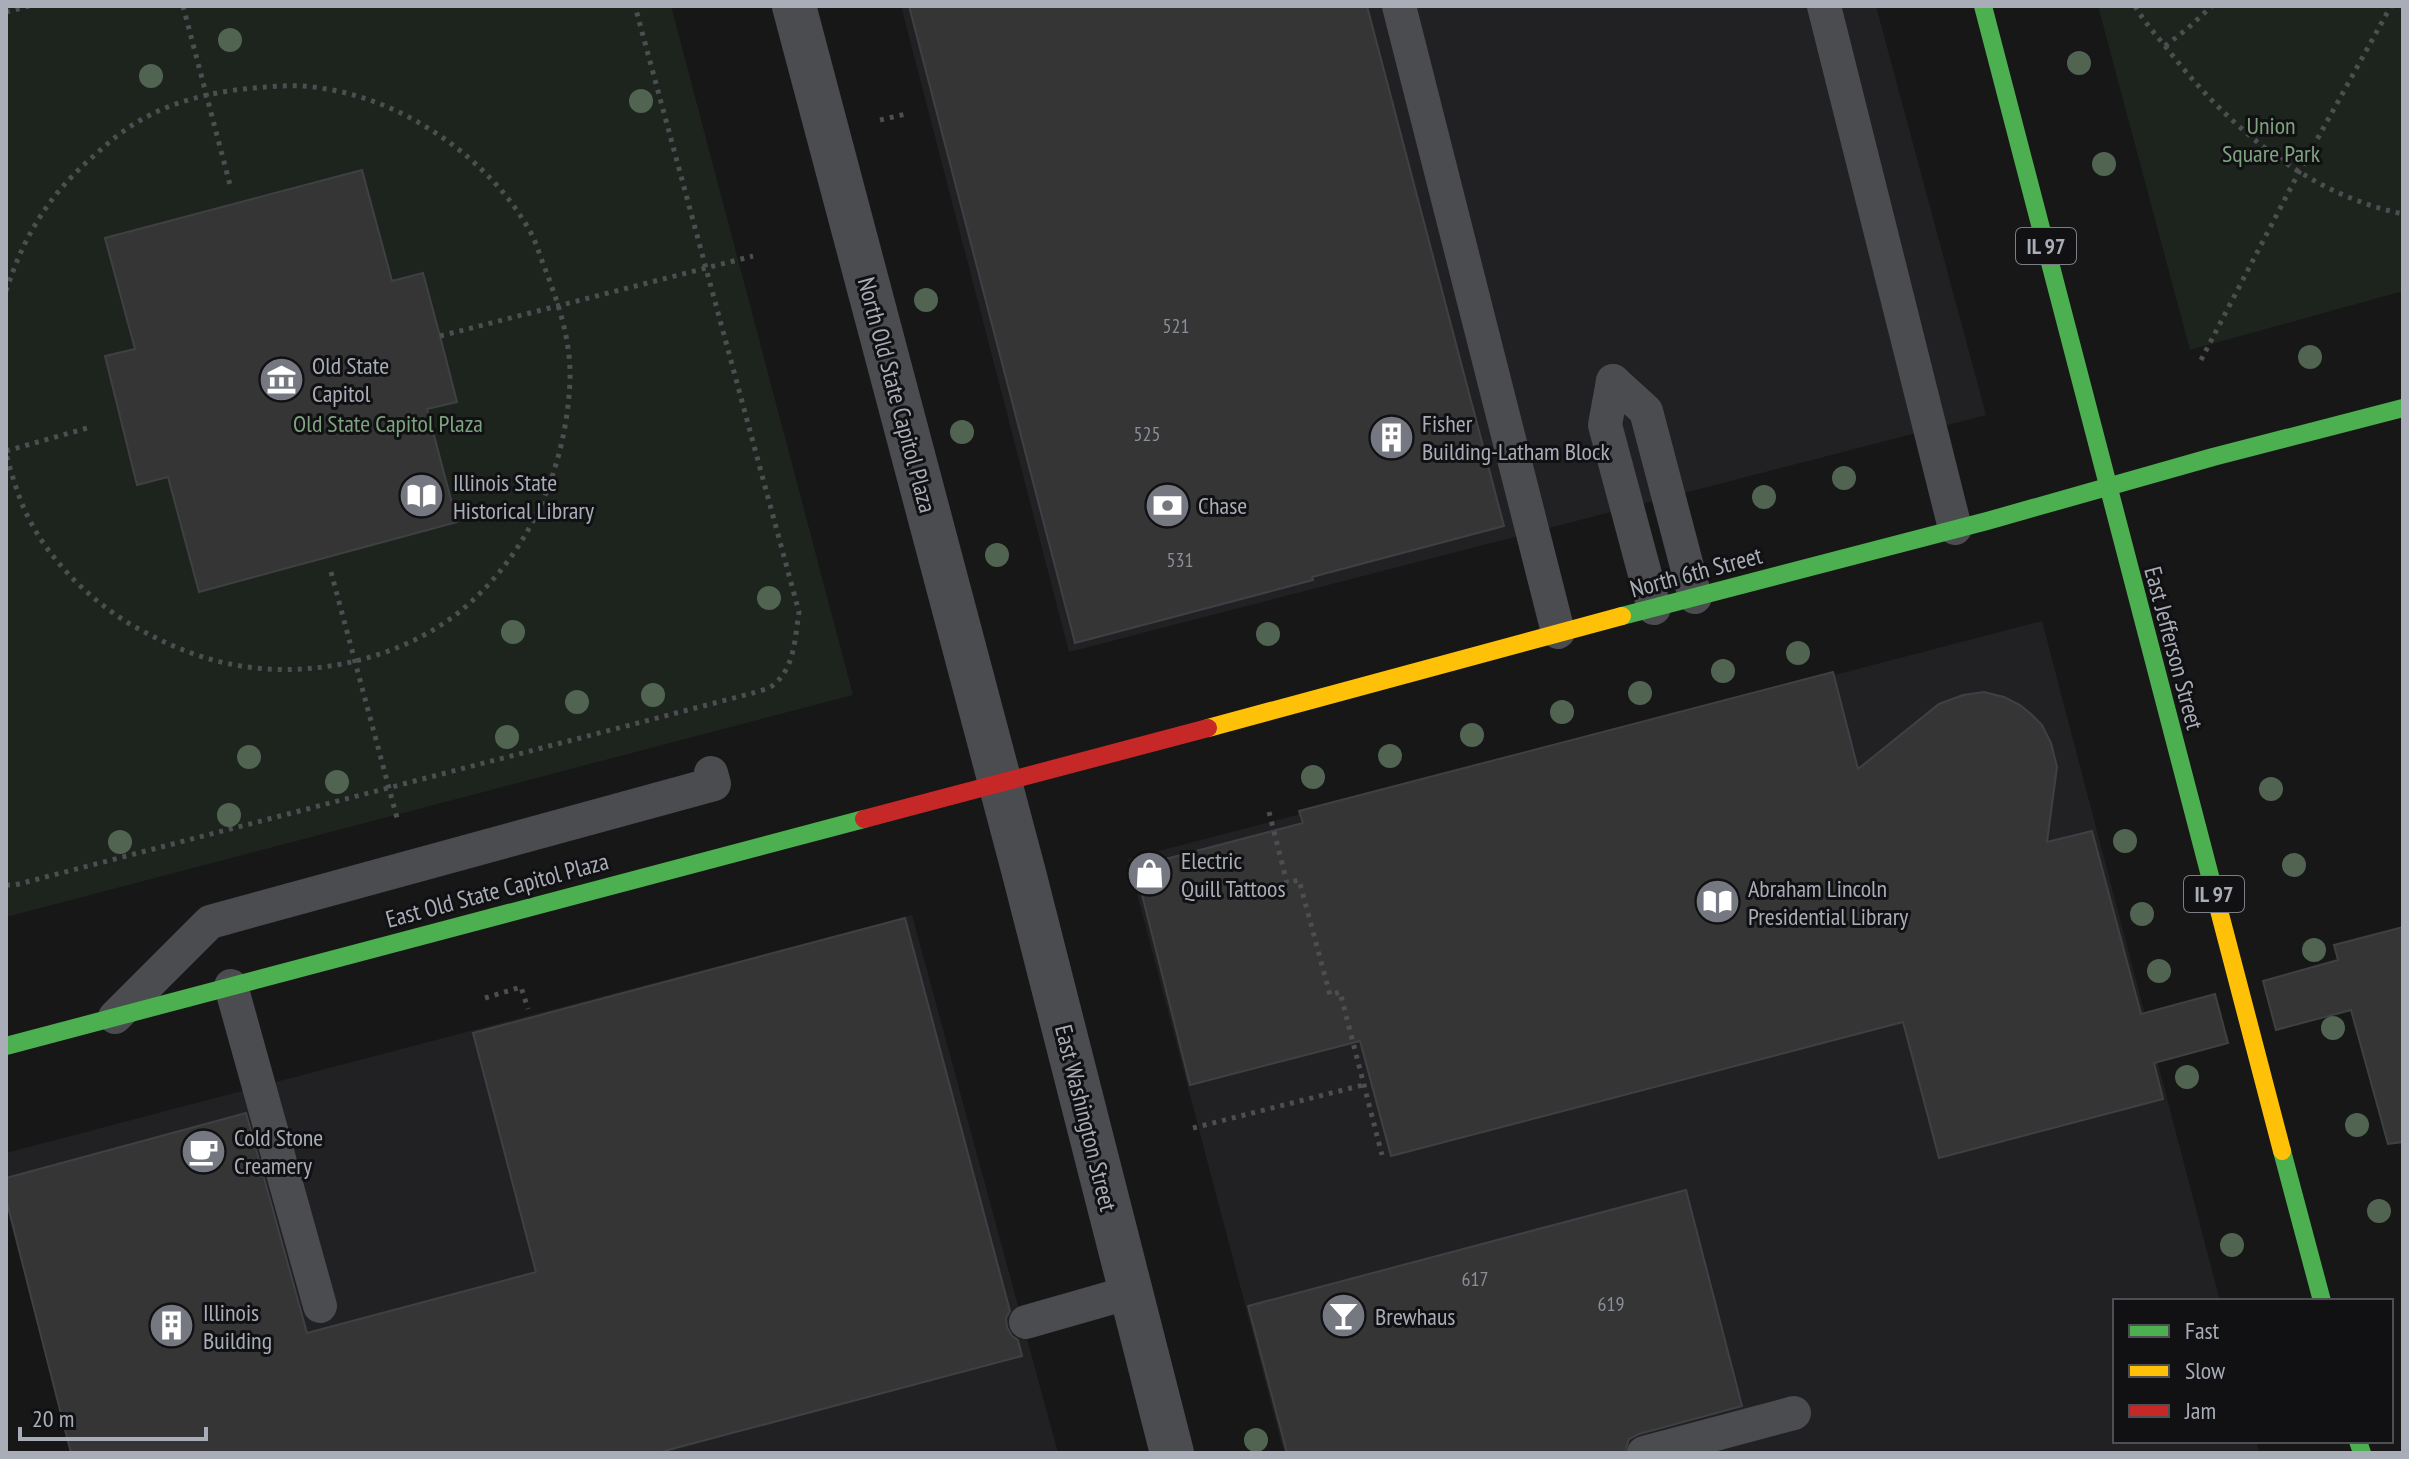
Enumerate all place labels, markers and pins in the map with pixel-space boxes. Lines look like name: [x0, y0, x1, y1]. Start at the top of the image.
place label: Old State Capitol: [312, 350, 389, 409]
museum icon: Old State Capitol: [257, 355, 305, 403]
place label: Fisher Building-Latham Block: [1422, 408, 1611, 467]
building icon: Fisher Building-Latham Block: [1367, 413, 1415, 461]
place label: Illinois State Historical Library: [453, 467, 594, 526]
library icon: Illinois State Historical Library: [398, 472, 446, 520]
bank icon: Chase: [1143, 481, 1191, 529]
place label: Chase: [1198, 490, 1247, 521]
place label: Electric Quill Tattoos: [1181, 845, 1286, 904]
shop icon: Electric Quill Tattoos: [1126, 850, 1174, 898]
place label: Abraham Lincoln Presidential Library: [1748, 873, 1908, 932]
library icon: Abraham Lincoln Presidential Library: [1693, 878, 1741, 926]
place label: Cold Stone Creamery: [234, 1122, 323, 1181]
cafe icon: Cold Stone Creamery: [179, 1127, 227, 1175]
bar icon: Brewhaus: [1320, 1292, 1368, 1340]
place label: Illinois Building: [203, 1297, 272, 1356]
place label: Brewhaus: [1375, 1301, 1455, 1332]
building icon: Illinois Building: [148, 1302, 196, 1350]

